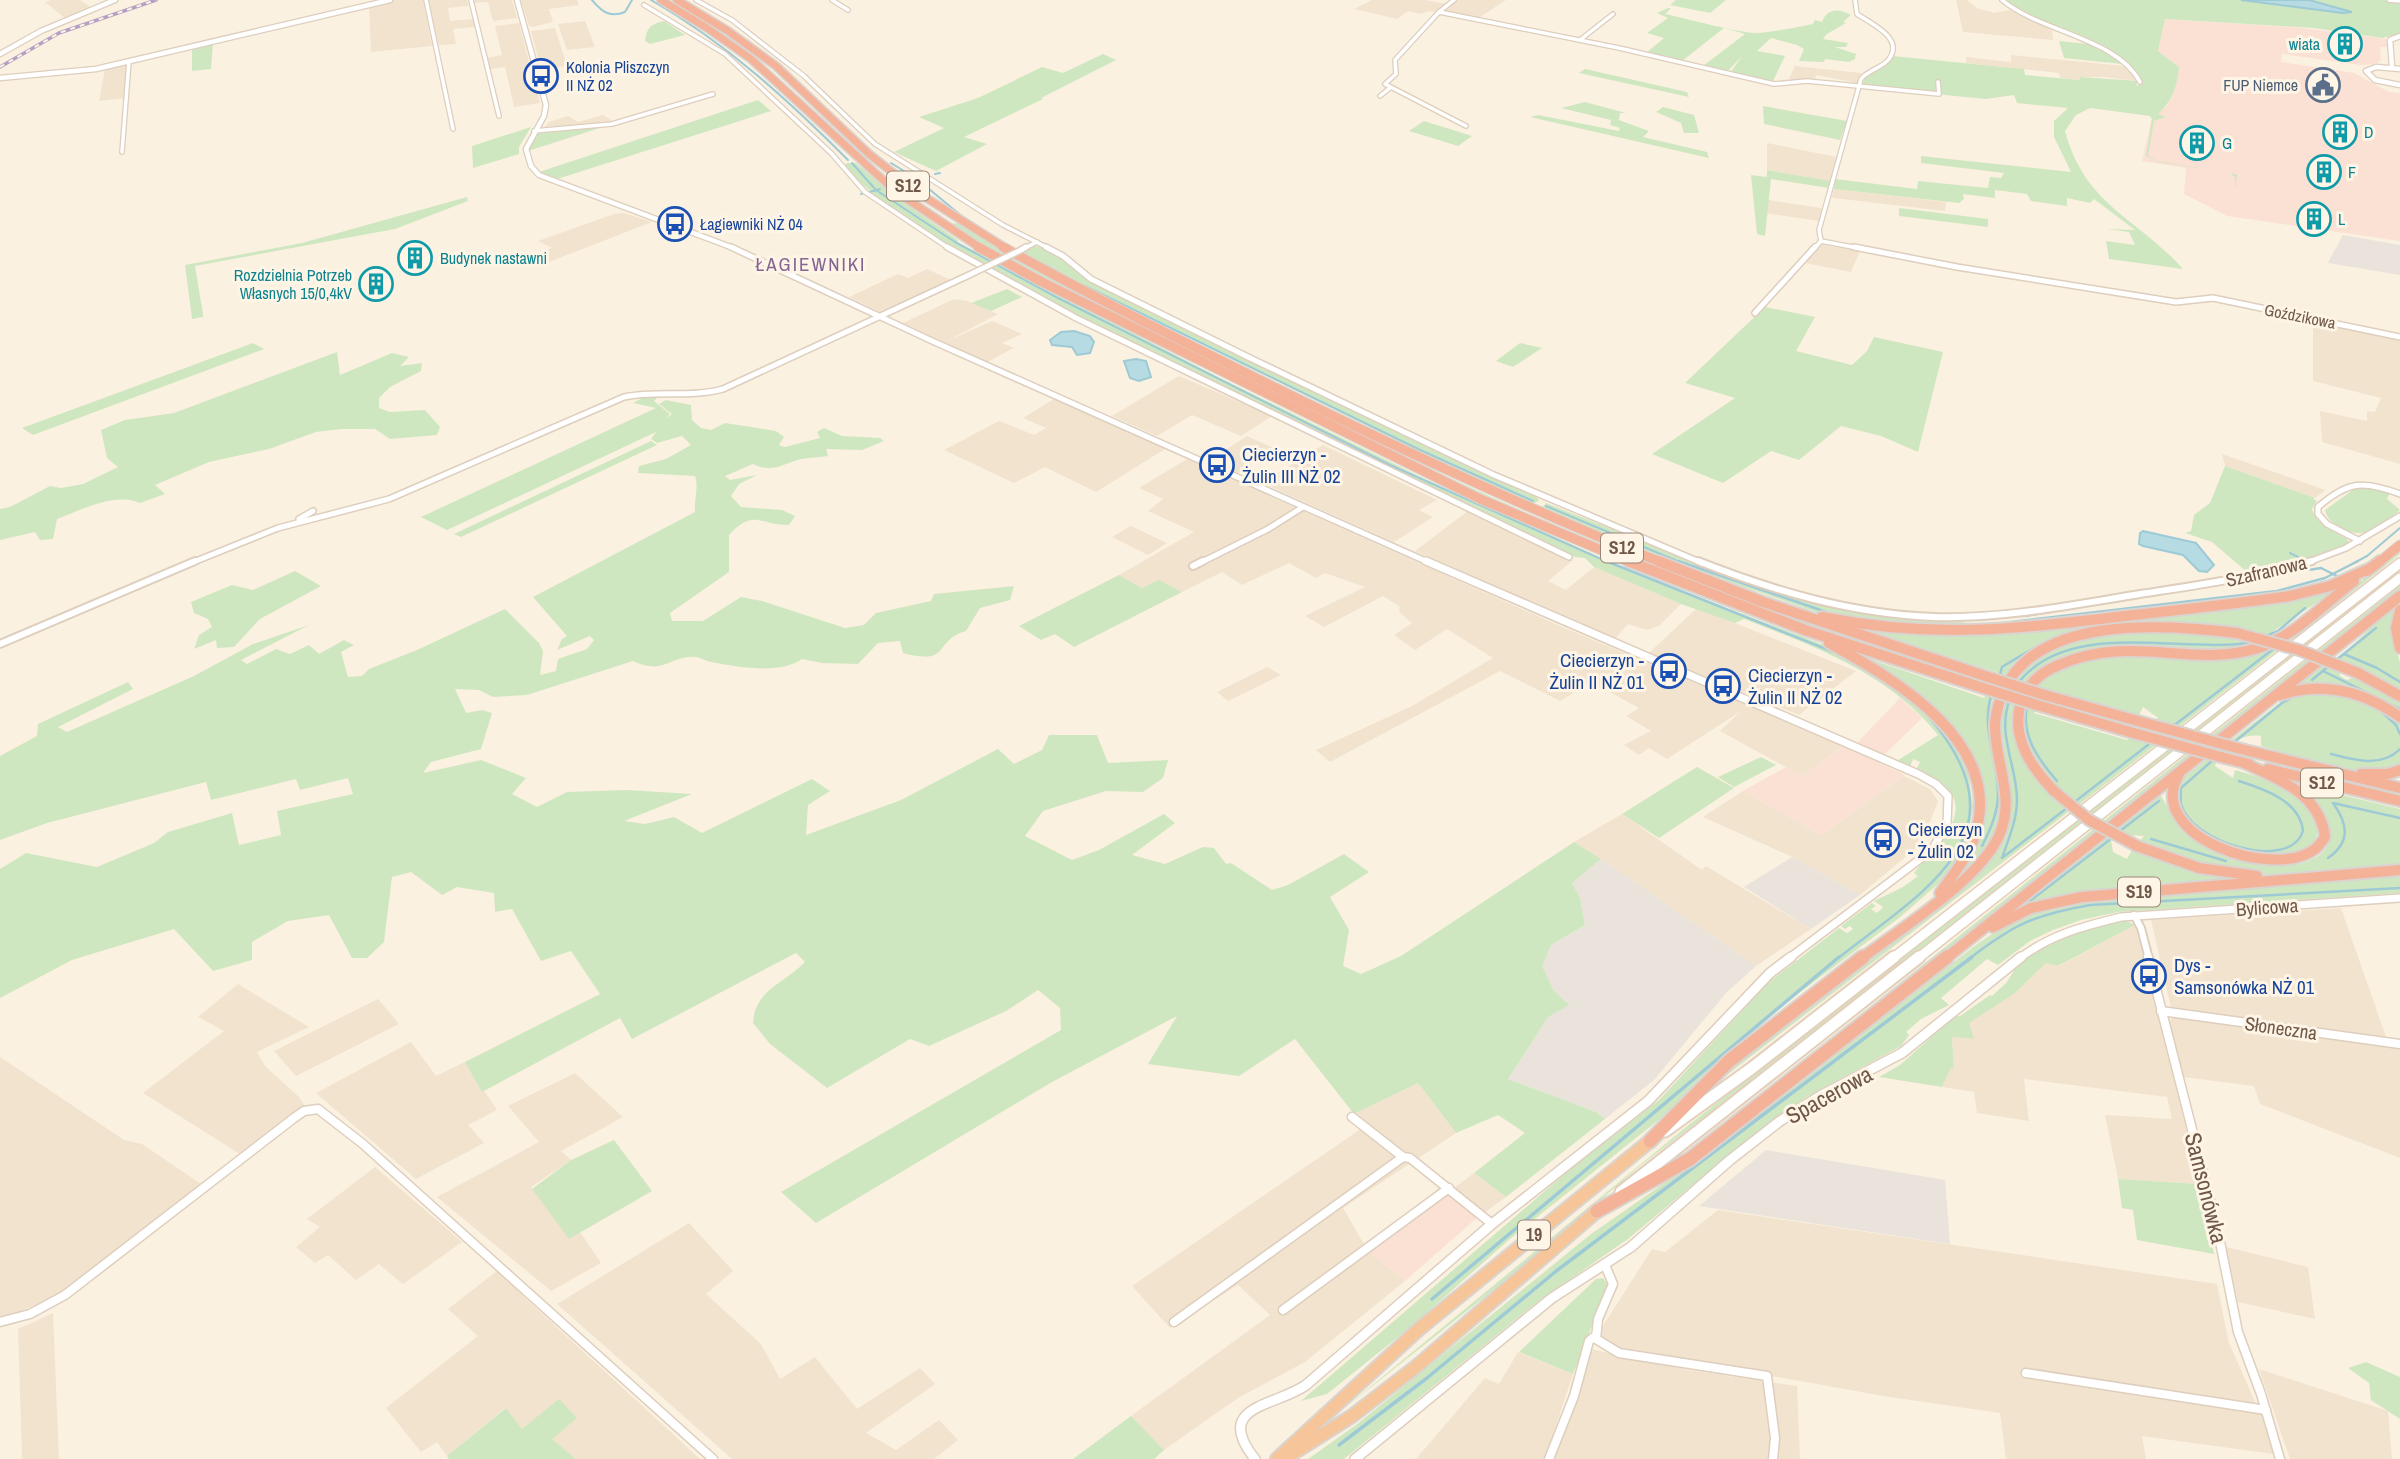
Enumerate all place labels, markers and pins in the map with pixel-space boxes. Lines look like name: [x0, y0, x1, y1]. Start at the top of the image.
building icon: wiata: [2326, 25, 2364, 63]
place label: wiata: [2289, 33, 2321, 55]
place label: Kolonia Pliszczyn II NŻ 02: [566, 56, 670, 96]
bus stop icon: Kolonia Pliszczyn II NŻ 02: [522, 57, 560, 95]
public building icon: FUP Niemce: [2304, 66, 2342, 104]
place label: FUP Niemce: [2223, 74, 2298, 96]
building icon: D: [2321, 113, 2359, 151]
place label: D: [2364, 121, 2373, 143]
building icon: G: [2178, 124, 2216, 162]
place label: G: [2222, 132, 2232, 154]
building icon: F: [2305, 153, 2343, 191]
place label: F: [2348, 161, 2356, 183]
building icon: L: [2295, 200, 2333, 238]
bus stop icon: Łagiewniki NŻ 04: [656, 205, 694, 243]
place label: L: [2338, 208, 2346, 230]
place label: Łagiewniki NŻ 04: [700, 213, 803, 235]
building icon: Budynek nastawni: [396, 239, 434, 277]
place label: Budynek nastawni: [440, 247, 547, 269]
place label: Rozdzielnia Potrzeb Własnych 15/0,4kV: [234, 264, 352, 304]
building icon: Rozdzielnia Potrzeb Własnych 15/0,4kV: [357, 265, 395, 303]
place label: Ciecierzyn - Żulin III NŻ 02: [1242, 441, 1341, 489]
bus stop icon: Ciecierzyn - Żulin III NŻ 02: [1198, 446, 1236, 484]
place label: Ciecierzyn - Żulin II NŻ 01: [1550, 647, 1644, 695]
bus stop icon: Ciecierzyn - Żulin II NŻ 01: [1650, 652, 1688, 690]
place label: Ciecierzyn - Żulin II NŻ 02: [1748, 662, 1842, 710]
bus stop icon: Ciecierzyn - Żulin II NŻ 02: [1704, 667, 1742, 705]
place label: Ciecierzyn - Żulin 02: [1908, 816, 1982, 864]
bus stop icon: Ciecierzyn - Żulin 02: [1864, 821, 1902, 859]
place label: Dys - Samsonówka NŻ 01: [2174, 952, 2315, 1000]
bus stop icon: Dys - Samsonówka NŻ 01: [2130, 957, 2168, 995]

